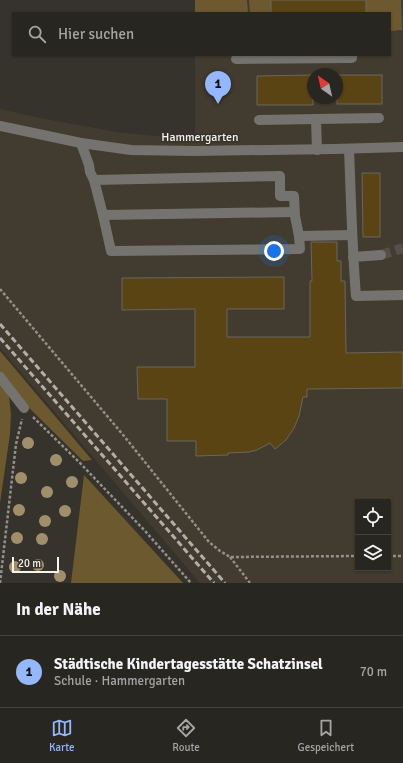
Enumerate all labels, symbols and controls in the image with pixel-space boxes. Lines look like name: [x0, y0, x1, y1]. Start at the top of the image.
search box: [12, 12, 391, 56]
icon: search: [26, 23, 48, 45]
text: Hier suchen: [58, 25, 134, 43]
north arrow: [307, 68, 343, 104]
pin: 1: [205, 71, 231, 104]
street label: Hammergarten: [161, 130, 239, 145]
your location: [264, 241, 284, 261]
map controls: [355, 499, 391, 571]
button: locate: [355, 499, 391, 535]
button: layers: [355, 535, 391, 571]
scale bar: [12, 555, 59, 574]
text: 20 m: [18, 557, 41, 570]
text: In der Nähe: [16, 599, 101, 620]
text: Städtische Kindertagesstätte Schatzinsel: [54, 655, 323, 673]
text: 1: [25, 664, 33, 680]
text: 70 m: [360, 664, 387, 680]
text: Schule · Hammergarten: [54, 673, 185, 689]
tab: Karte: [49, 717, 75, 754]
tab: Route: [172, 717, 200, 754]
tab: Gespeichert: [298, 717, 354, 754]

